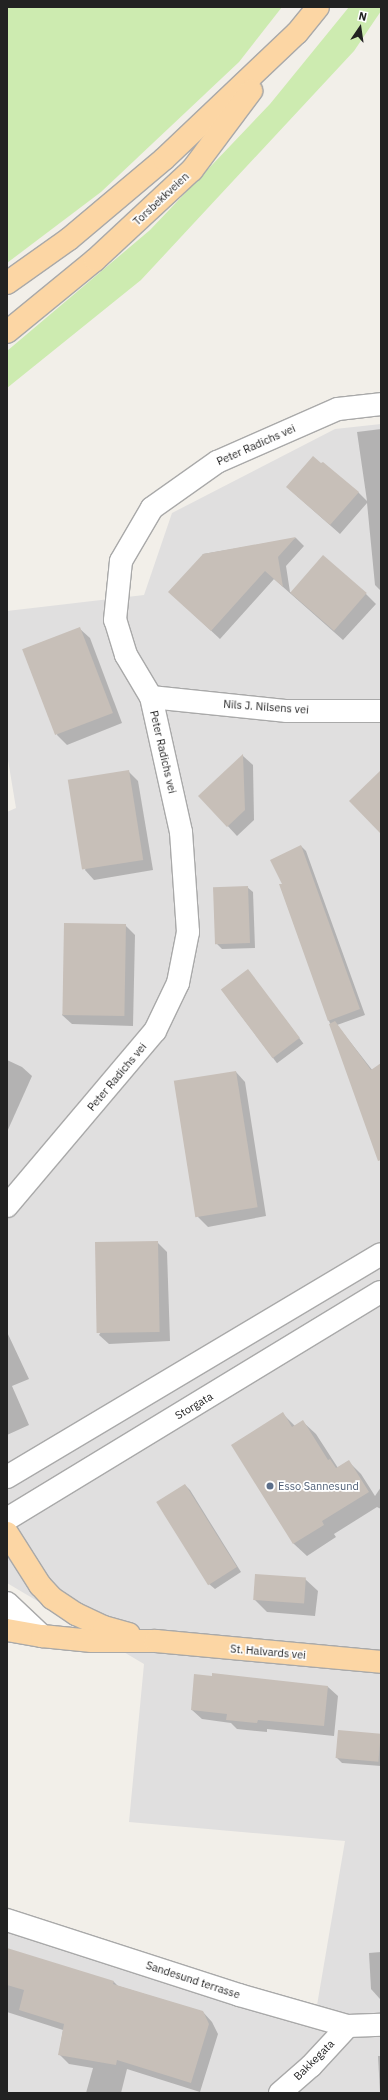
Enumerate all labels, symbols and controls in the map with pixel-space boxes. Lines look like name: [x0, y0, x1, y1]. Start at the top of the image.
north arrow: [340, 8, 380, 48]
text: N: [357, 9, 368, 24]
street label: Torsbekkveien: [130, 170, 192, 228]
street label: Peter Radichs vei: [215, 422, 297, 468]
street label: Nils J. Nilsens vei: [223, 697, 309, 717]
street label: Peter Radichs vei: [147, 709, 179, 795]
street label: Peter Radichs vei: [85, 1040, 149, 1114]
street label: Storgata: [173, 1390, 215, 1422]
place label: Esso Sannesund: [278, 1479, 359, 1493]
marker: Esso Sannesund: [265, 1481, 275, 1491]
street label: St. Halvards vei: [230, 1642, 306, 1662]
street label: Sandesund terrasse: [144, 1959, 242, 2001]
street label: Bakkegata: [291, 2037, 337, 2083]

